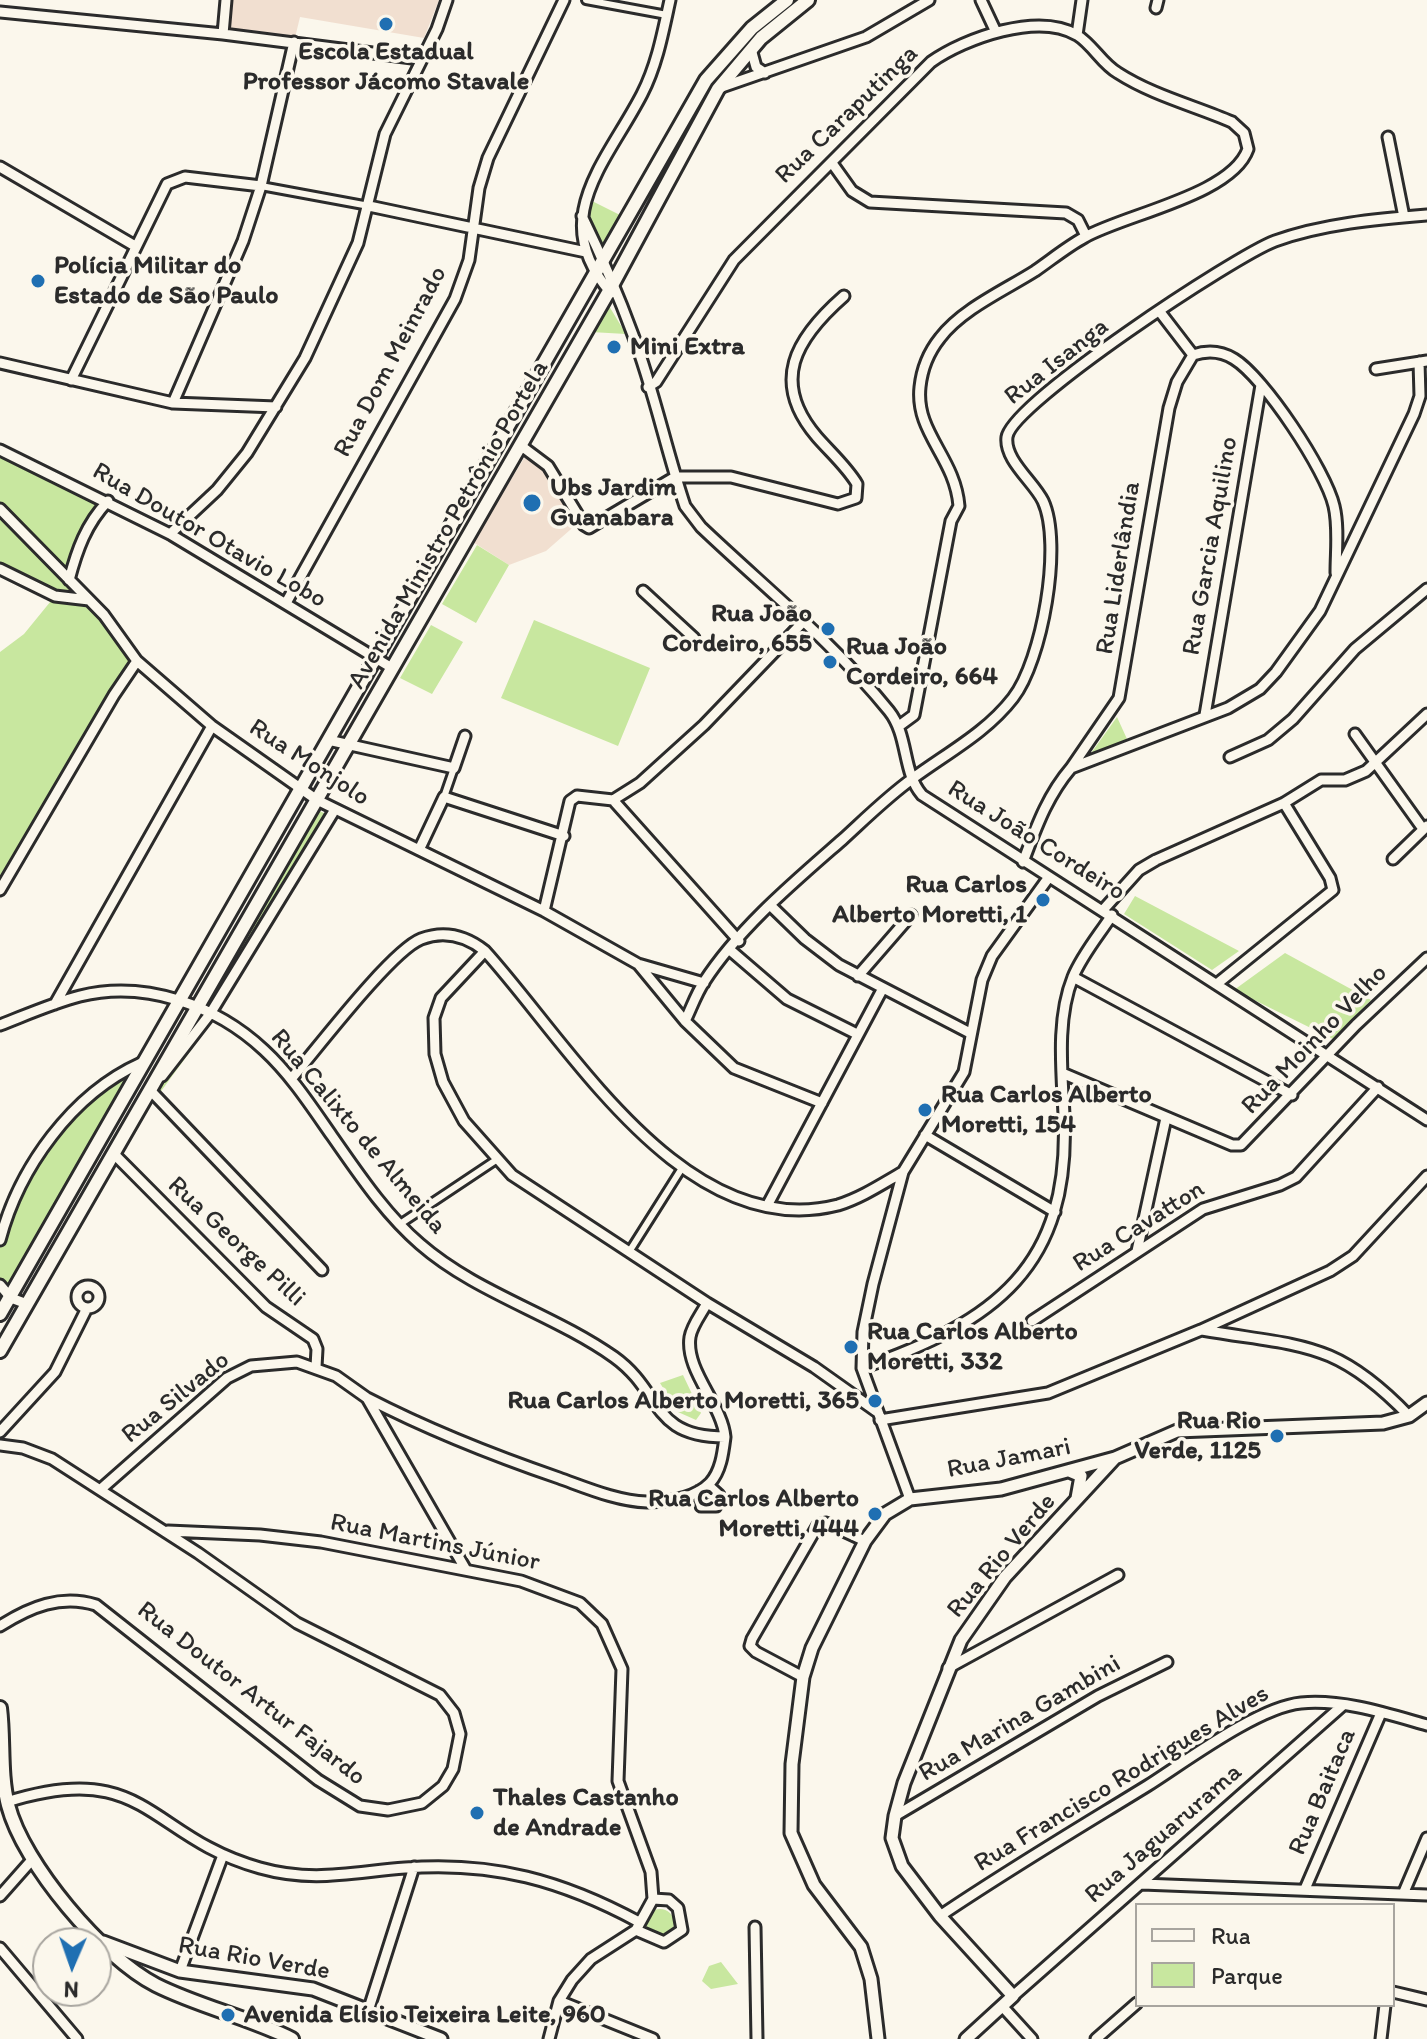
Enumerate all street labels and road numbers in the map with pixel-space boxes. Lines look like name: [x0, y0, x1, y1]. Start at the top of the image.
street label: Rua Caraputinga: [769, 39, 925, 191]
street label: Rua Dom Meinrado: [327, 261, 455, 463]
street label: Rua Isanga: [999, 312, 1115, 412]
street label: Avenida Ministro Petrônio Portela: [342, 355, 556, 695]
street label: Rua Garcia Aquilino: [1176, 434, 1246, 658]
street label: Rua Doutor Otavio Lobo: [86, 456, 332, 616]
street label: Rua Liderlândia: [1090, 479, 1148, 657]
street label: Rua Monjolo: [243, 713, 375, 813]
street label: Rua João Cordeiro: [941, 774, 1131, 908]
street label: Rua Moinho Velho: [1235, 958, 1395, 1122]
street label: Rua Calixto de Almeida: [263, 1023, 453, 1241]
street label: Rua George Pilli: [161, 1170, 311, 1314]
street label: Rua Cavatton: [1067, 1174, 1211, 1280]
street label: Rua Silvado: [116, 1345, 236, 1451]
street label: Rua Jamari: [944, 1432, 1074, 1486]
street label: Rua Rio Verde: [941, 1487, 1063, 1625]
street label: Rua Martins Júnior: [328, 1507, 542, 1579]
street label: Rua Doutor Artur Fajardo: [130, 1595, 372, 1793]
street label: Rua Marina Gambini: [914, 1649, 1126, 1789]
street label: Rua Francisco Rodrigues Alves: [969, 1679, 1275, 1879]
street label: Rua Baitaca: [1282, 1724, 1364, 1860]
street label: Rua Jaguarurama: [1079, 1757, 1249, 1911]
street label: Rua Rio Verde: [176, 1930, 332, 1988]

